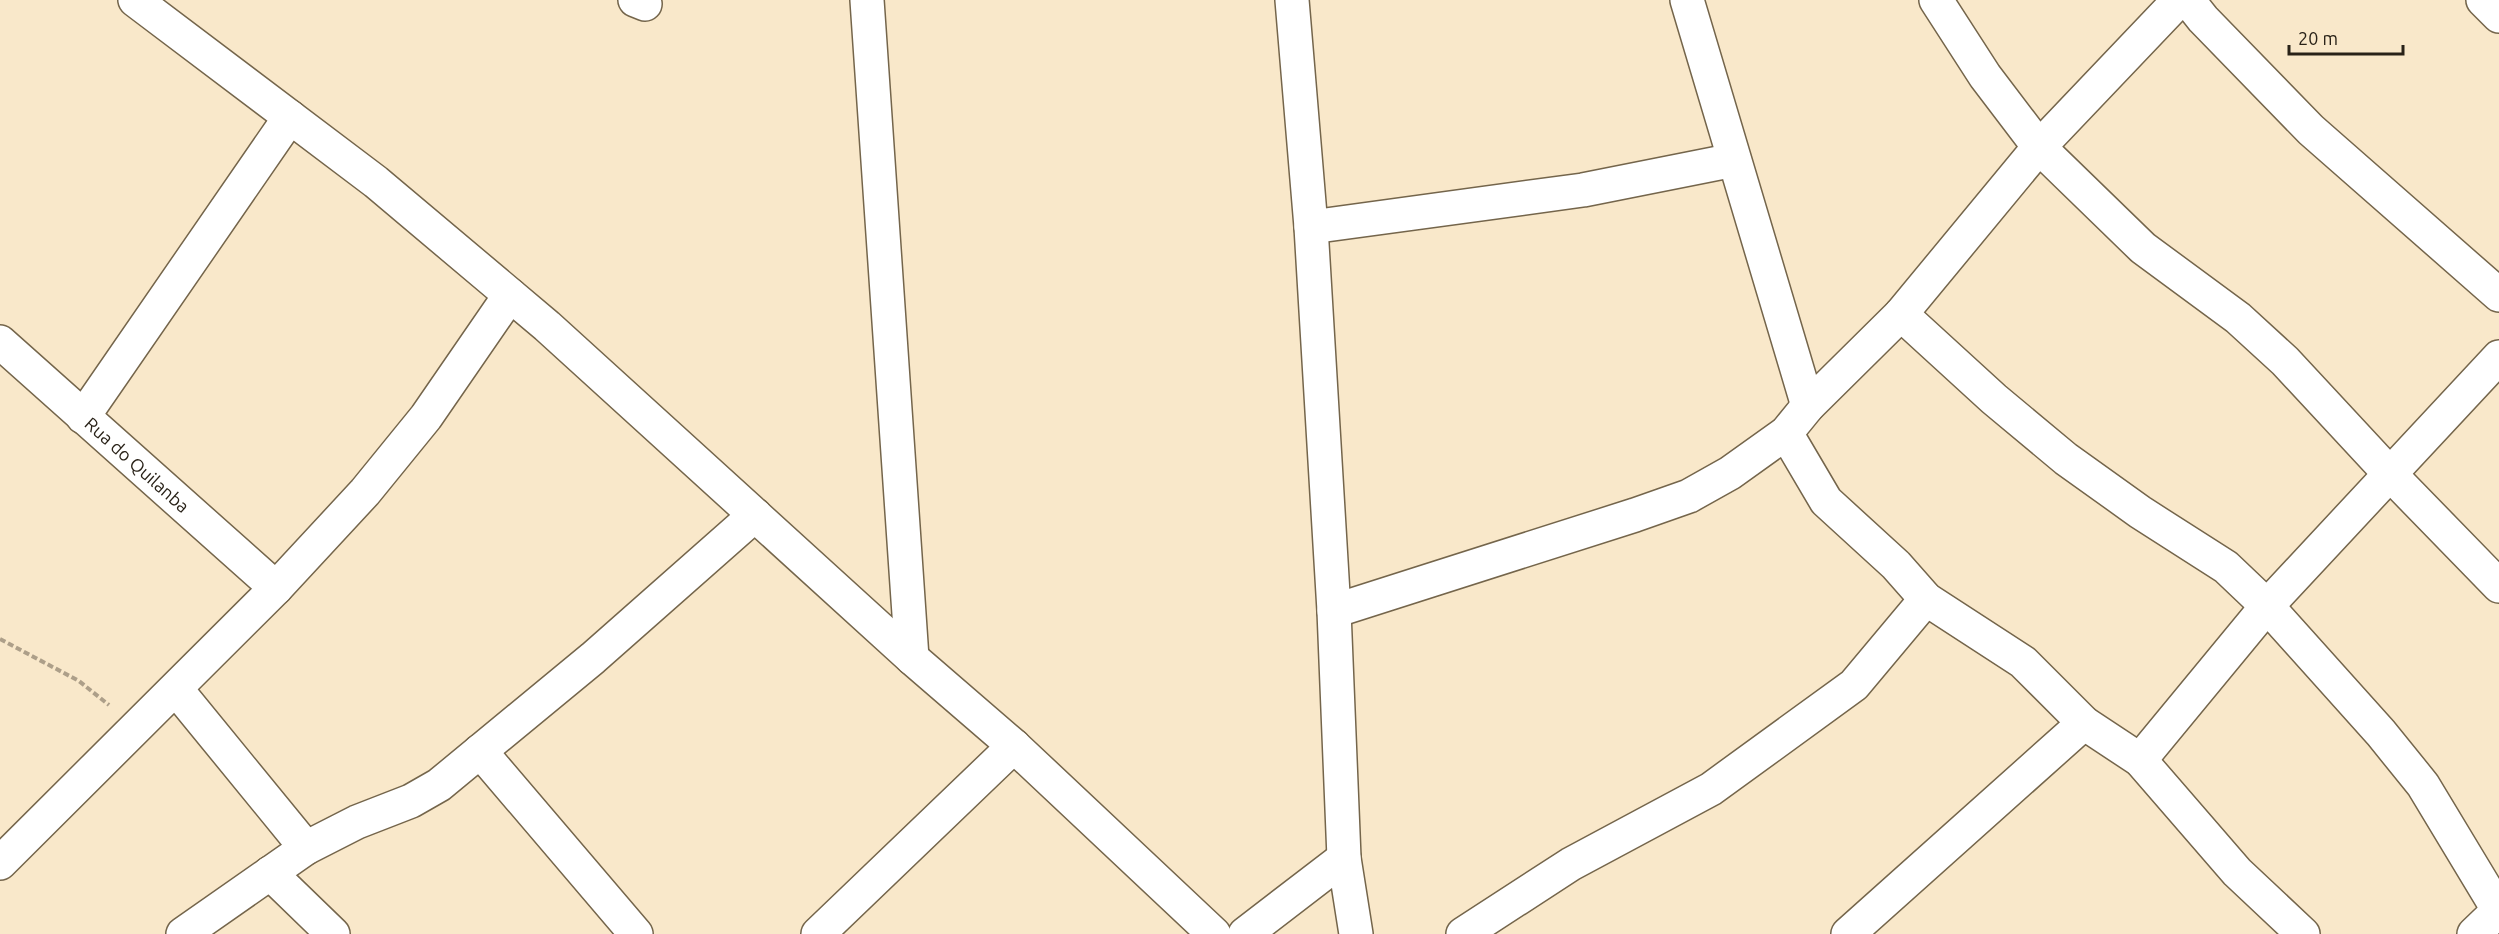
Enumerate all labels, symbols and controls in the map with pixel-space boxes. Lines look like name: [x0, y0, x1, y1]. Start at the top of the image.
scale bar: [2289, 18, 2403, 56]
text: 20 m: [2298, 28, 2338, 48]
street label: Rua do Quilanba: [81, 413, 194, 516]

